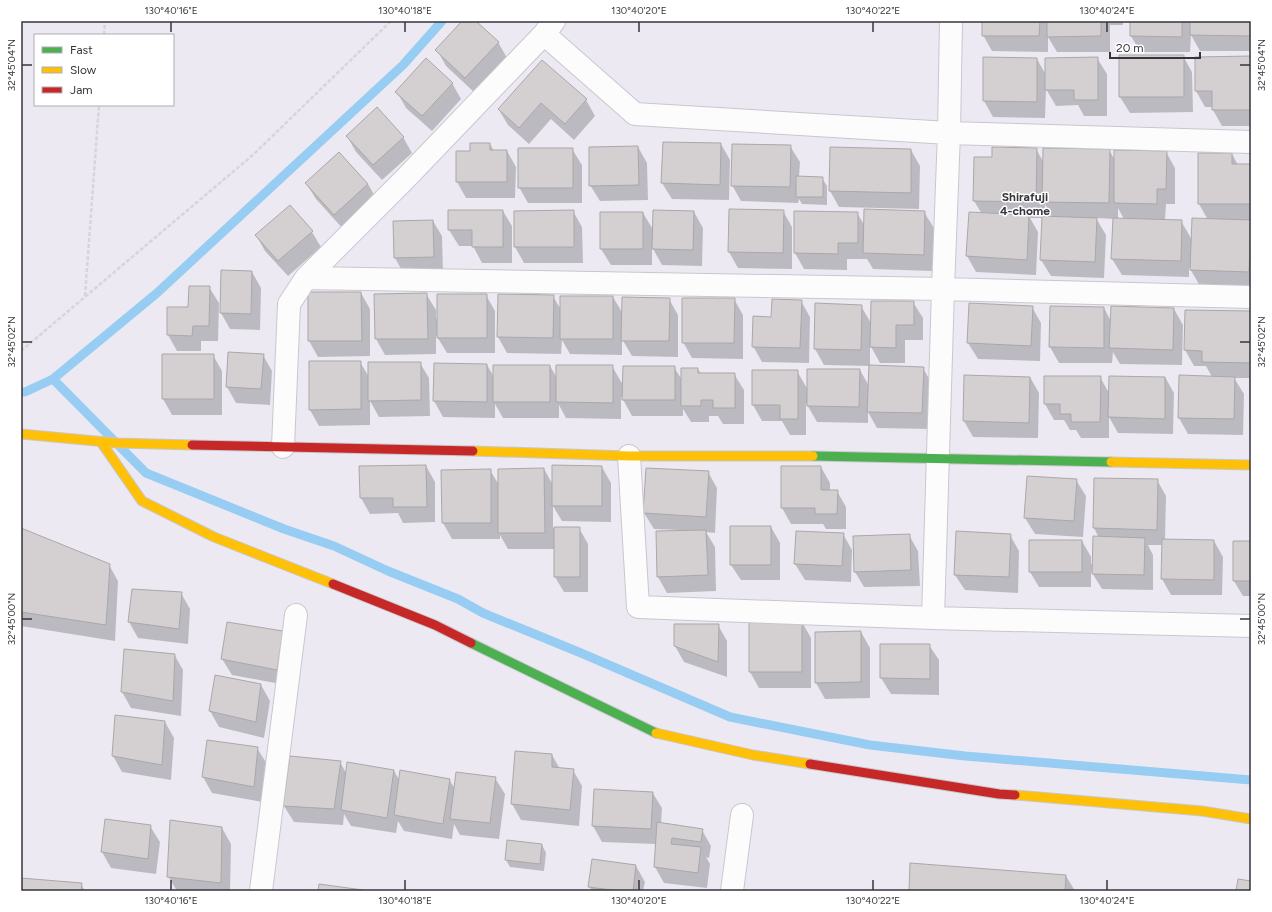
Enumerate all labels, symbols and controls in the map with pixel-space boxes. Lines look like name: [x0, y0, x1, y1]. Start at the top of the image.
text: 130°40'16"E: [144, 4, 198, 17]
text: 130°40'18"E: [378, 4, 432, 17]
text: 130°40'20"E: [611, 4, 667, 17]
text: 130°40'22"E: [846, 4, 900, 17]
text: 130°40'24"E: [1079, 4, 1135, 17]
legend: [34, 34, 174, 106]
scale bar: [1110, 34, 1200, 60]
text: 32°45'04"N: [5, 39, 18, 91]
text: 32°45'04"N: [1255, 39, 1268, 91]
text: 20 m: [1116, 41, 1144, 55]
text: Fast: [70, 43, 93, 57]
text: Slow: [70, 63, 97, 77]
text: Jam: [70, 83, 93, 97]
district label: Shirafuji 4-chome: [1000, 190, 1050, 218]
text: 32°45'02"N: [5, 316, 18, 368]
text: 32°45'02"N: [1255, 316, 1268, 368]
text: 32°45'00"N: [5, 593, 18, 645]
text: 32°45'00"N: [1255, 593, 1268, 645]
text: 130°40'16"E: [144, 894, 198, 907]
text: 130°40'18"E: [378, 894, 432, 907]
text: 130°40'20"E: [611, 894, 667, 907]
text: 130°40'22"E: [846, 894, 900, 907]
text: 130°40'24"E: [1079, 894, 1135, 907]

